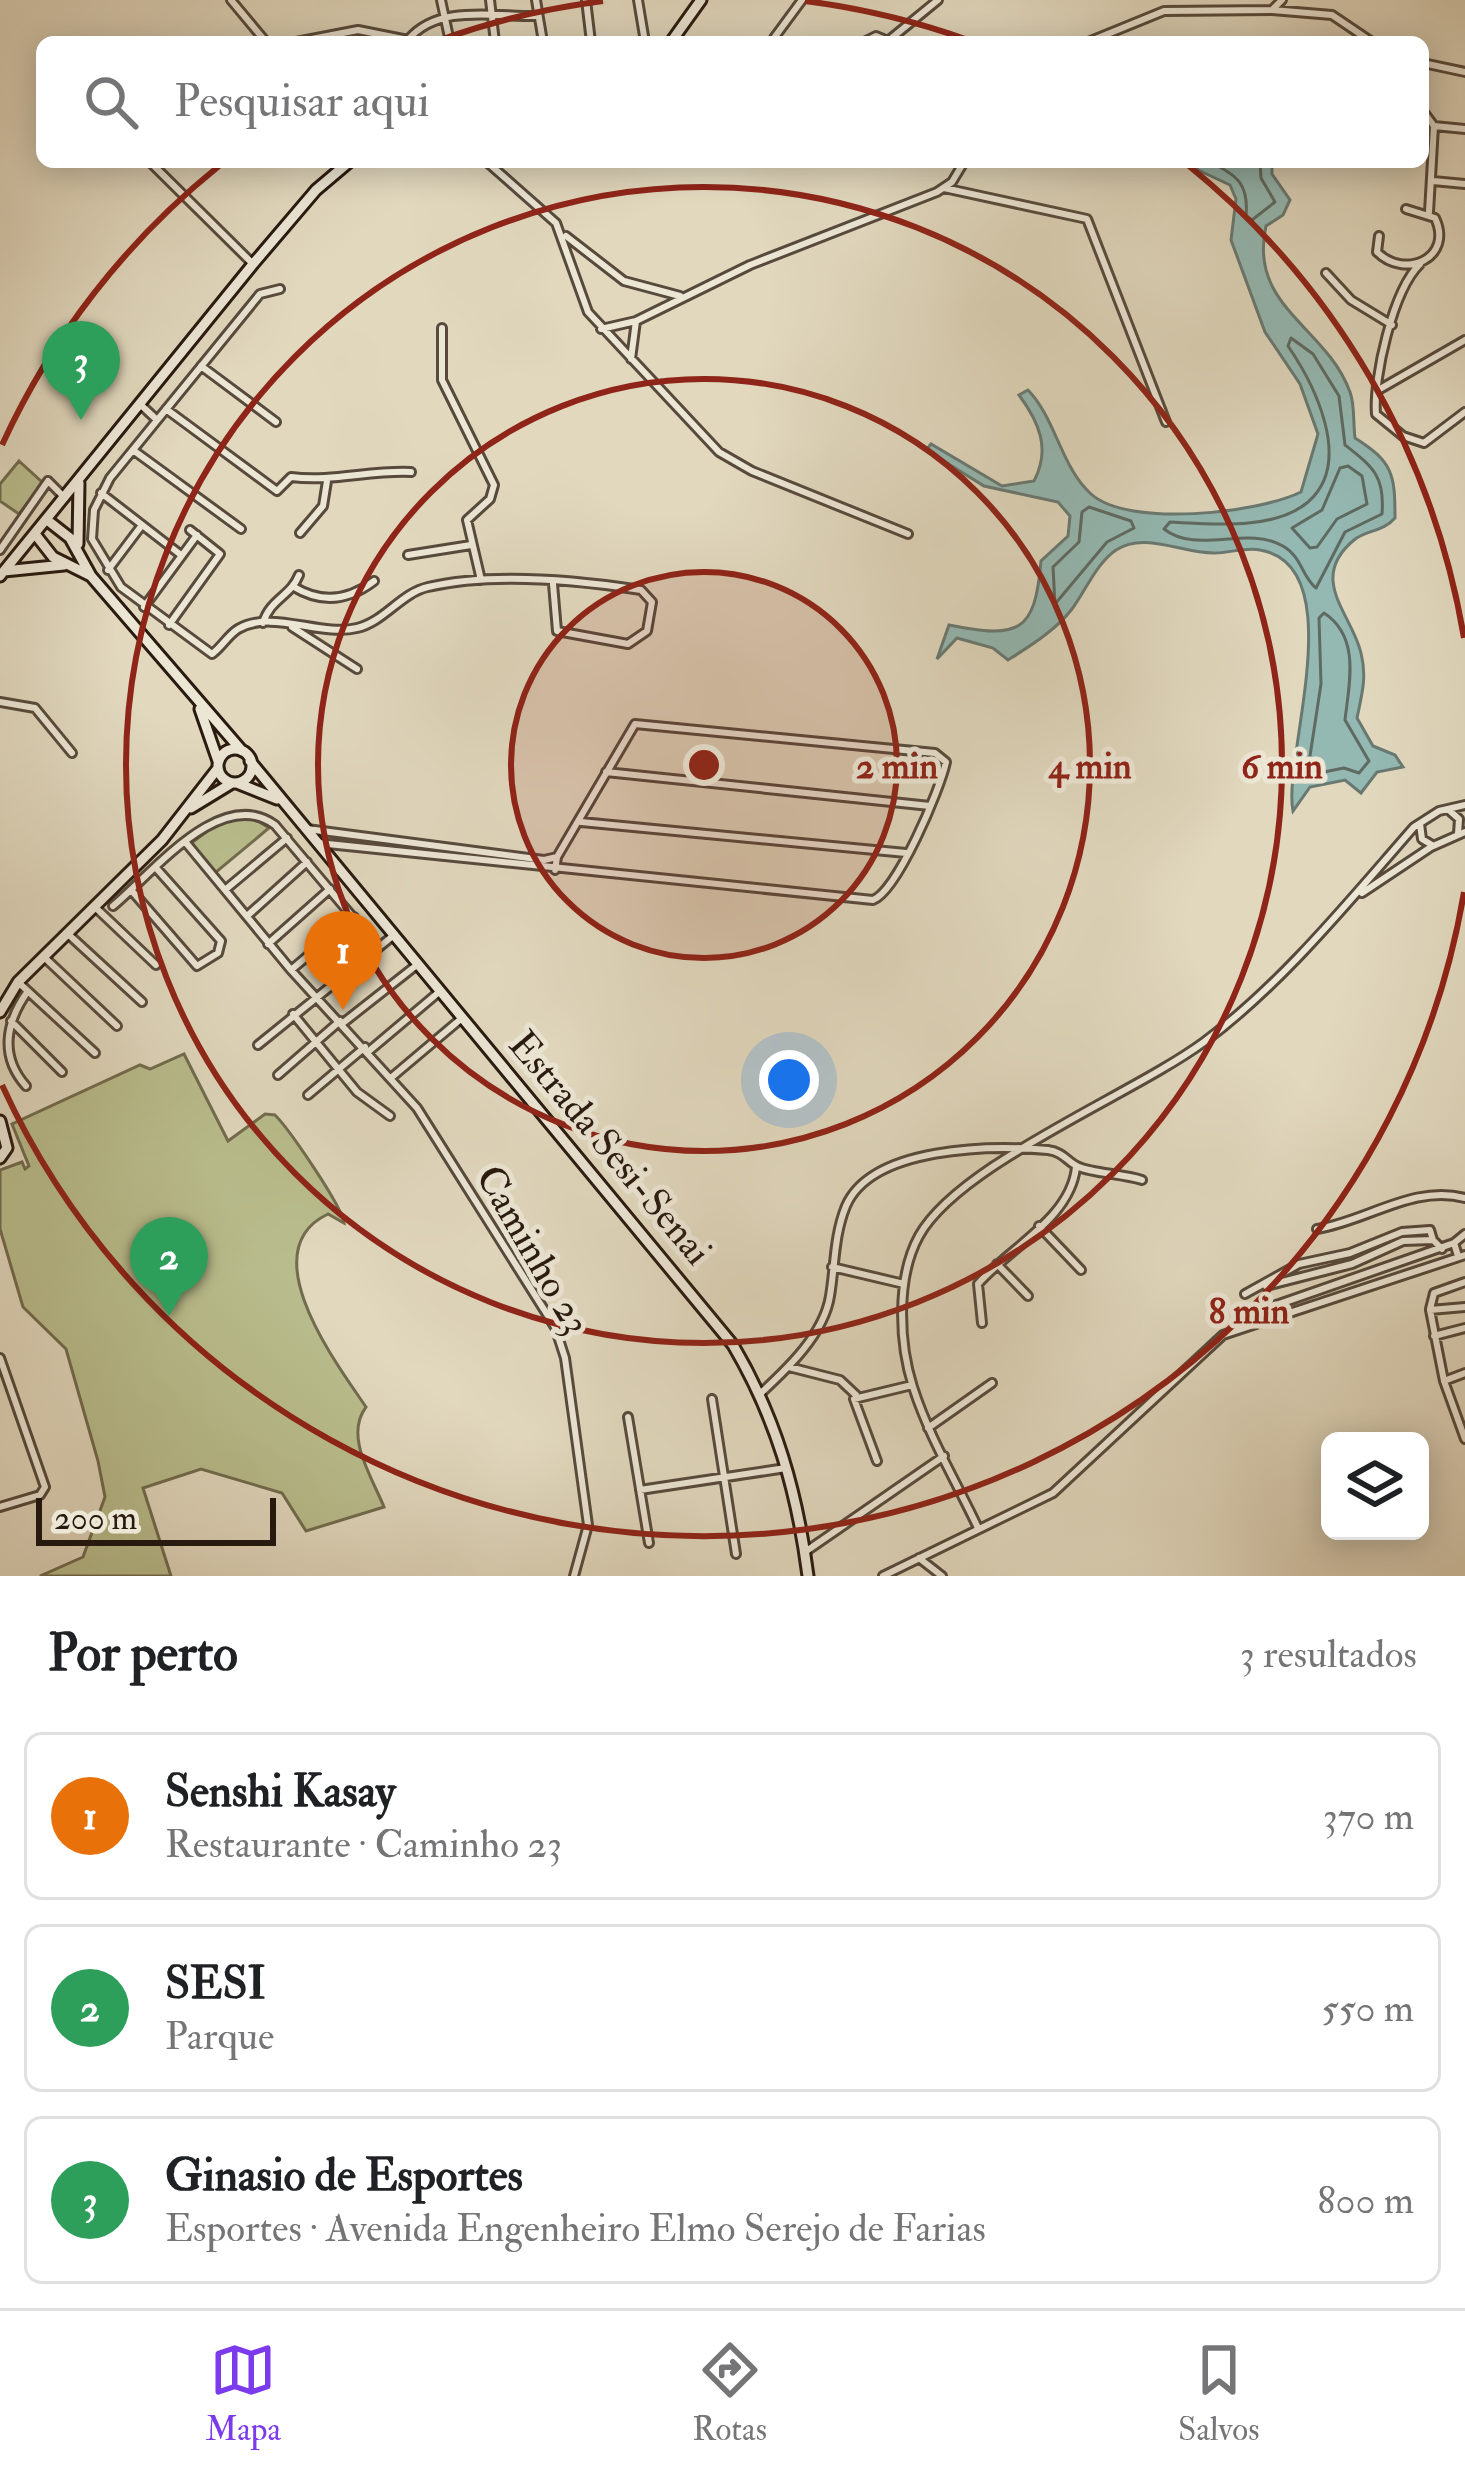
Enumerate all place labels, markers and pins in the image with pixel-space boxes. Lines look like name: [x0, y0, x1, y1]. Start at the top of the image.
pin: 3: [42, 321, 120, 420]
centre of rings: [683, 744, 725, 786]
pin: 1: [304, 911, 382, 1010]
pin: 2: [130, 1217, 208, 1316]

